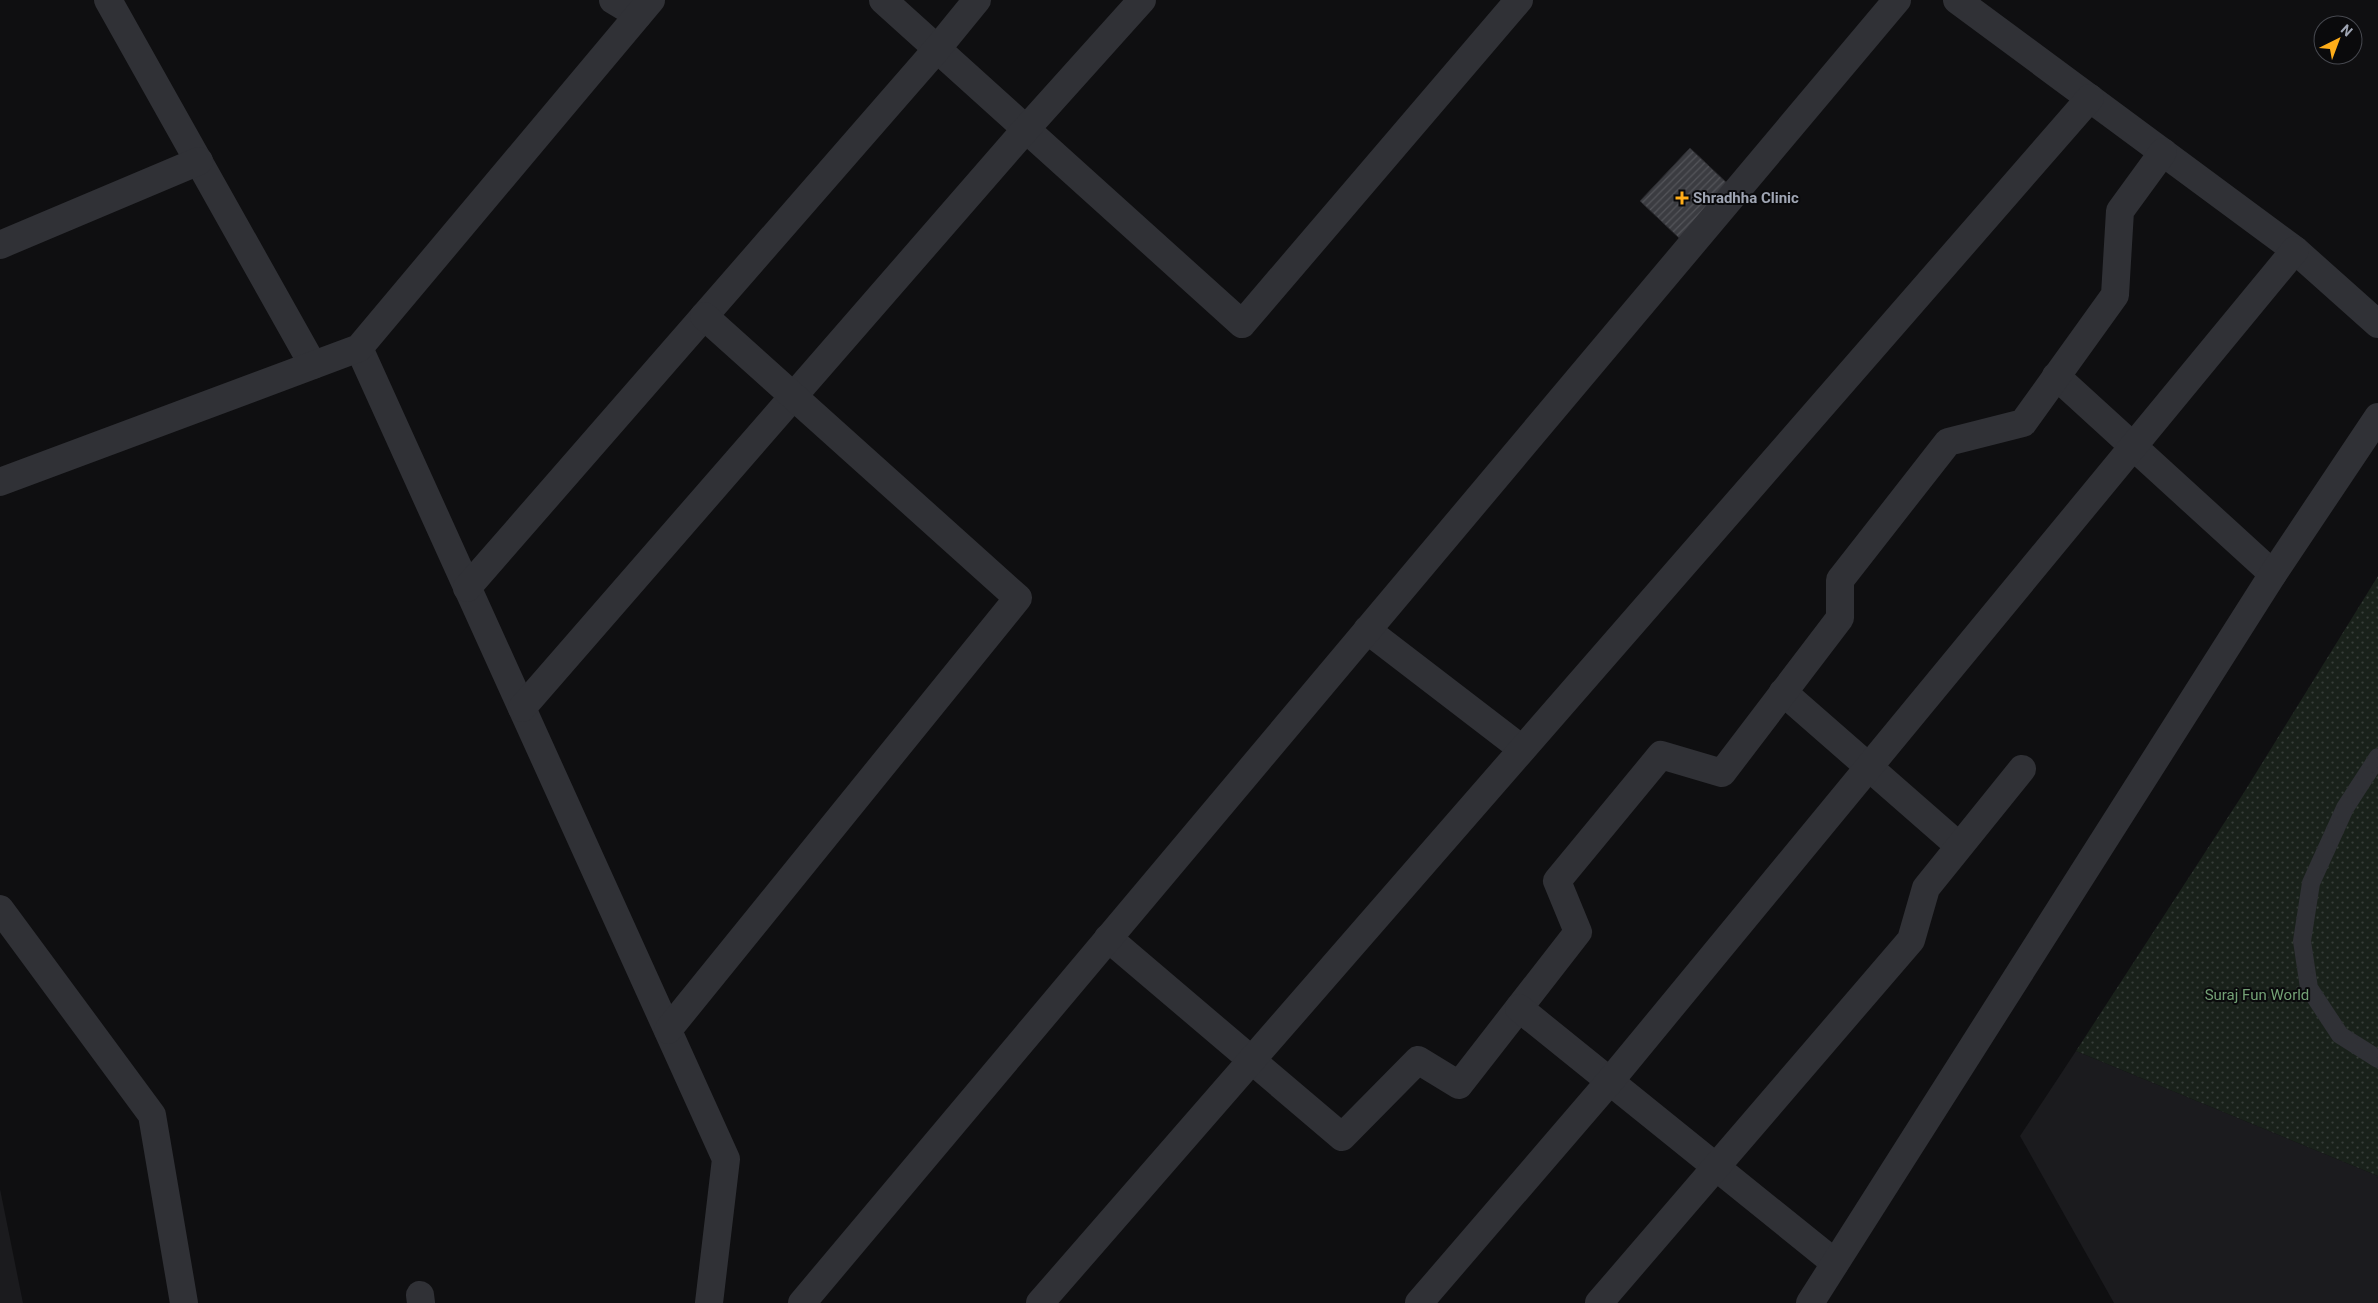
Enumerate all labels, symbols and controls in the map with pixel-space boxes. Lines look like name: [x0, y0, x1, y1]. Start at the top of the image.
north arrow: [2313, 15, 2363, 65]
text: N: [2338, 21, 2356, 40]
place label: Shradhha Clinic: [1693, 189, 1799, 207]
marker: Shradhha Clinic: [1675, 191, 1689, 205]
park label: Suraj Fun World: [2205, 986, 2309, 1004]

